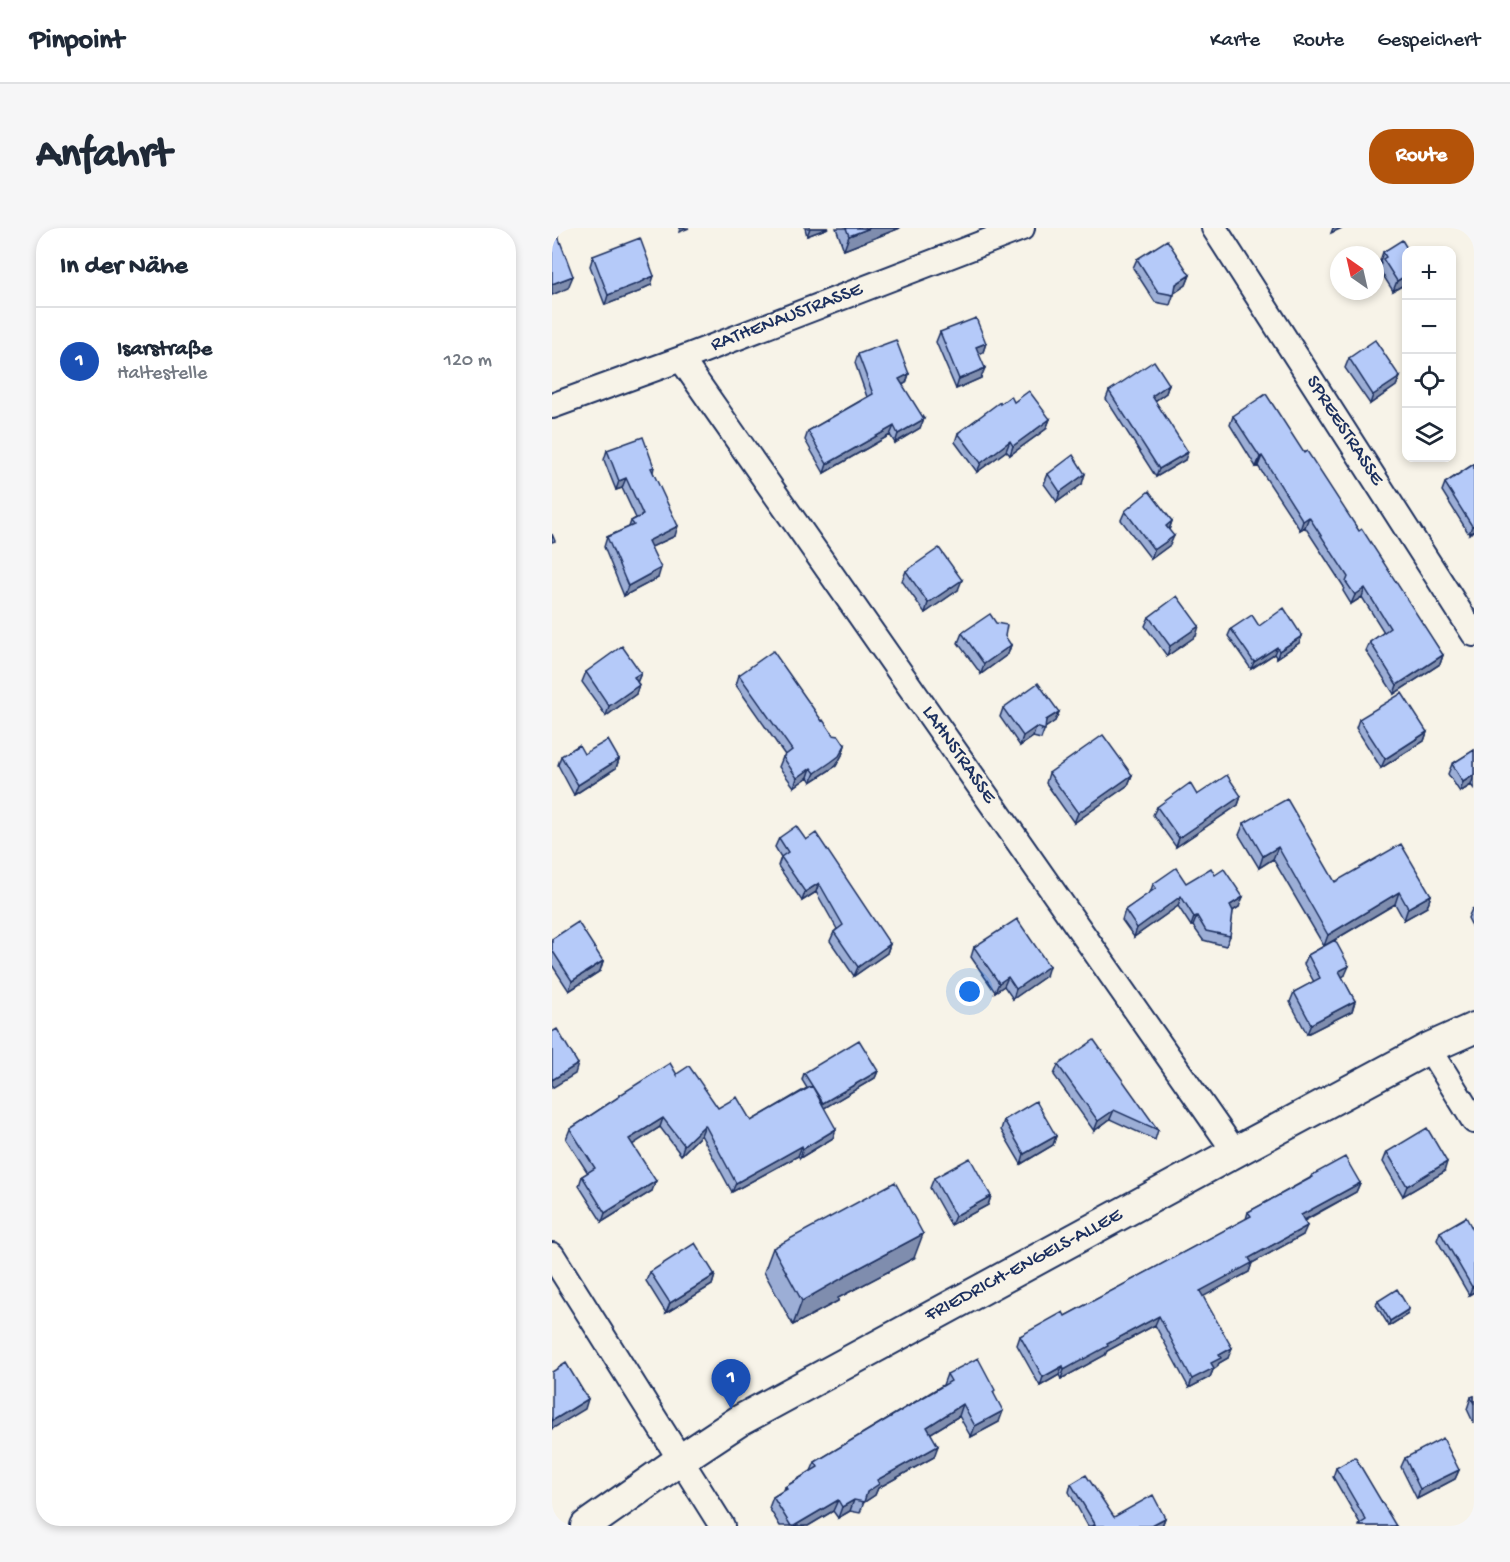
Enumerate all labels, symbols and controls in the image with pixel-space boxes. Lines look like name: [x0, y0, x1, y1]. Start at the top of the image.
text: Pinpoint: [30, 25, 124, 58]
text: Karte: [1210, 29, 1260, 54]
text: Route: [1293, 29, 1344, 54]
text: Gespeichert: [1377, 29, 1480, 54]
button: Route: [1369, 129, 1474, 184]
text: Anfahrt: [36, 132, 171, 181]
north arrow: [1330, 246, 1384, 300]
map controls: [1402, 246, 1456, 462]
button: +: [1402, 246, 1456, 300]
text: In der Nähe: [60, 252, 188, 283]
street label: RATHENAUSTRASSE: [708, 278, 867, 357]
button: −: [1402, 300, 1456, 354]
text: Isarstraße: [117, 337, 212, 363]
text: 1: [75, 350, 84, 373]
text: 120 m: [444, 350, 492, 373]
button: locate: [1402, 354, 1456, 408]
text: Haltestelle: [117, 363, 207, 386]
street label: SPREESTRASSE: [1300, 372, 1389, 491]
button: layers: [1402, 408, 1456, 462]
street label: LAHNSTRASSE: [916, 702, 1001, 809]
your location: [955, 977, 984, 1006]
street label: FRIEDRICH-ENGELS-ALLEE: [921, 1204, 1128, 1328]
pin: 1: [712, 1360, 750, 1409]

